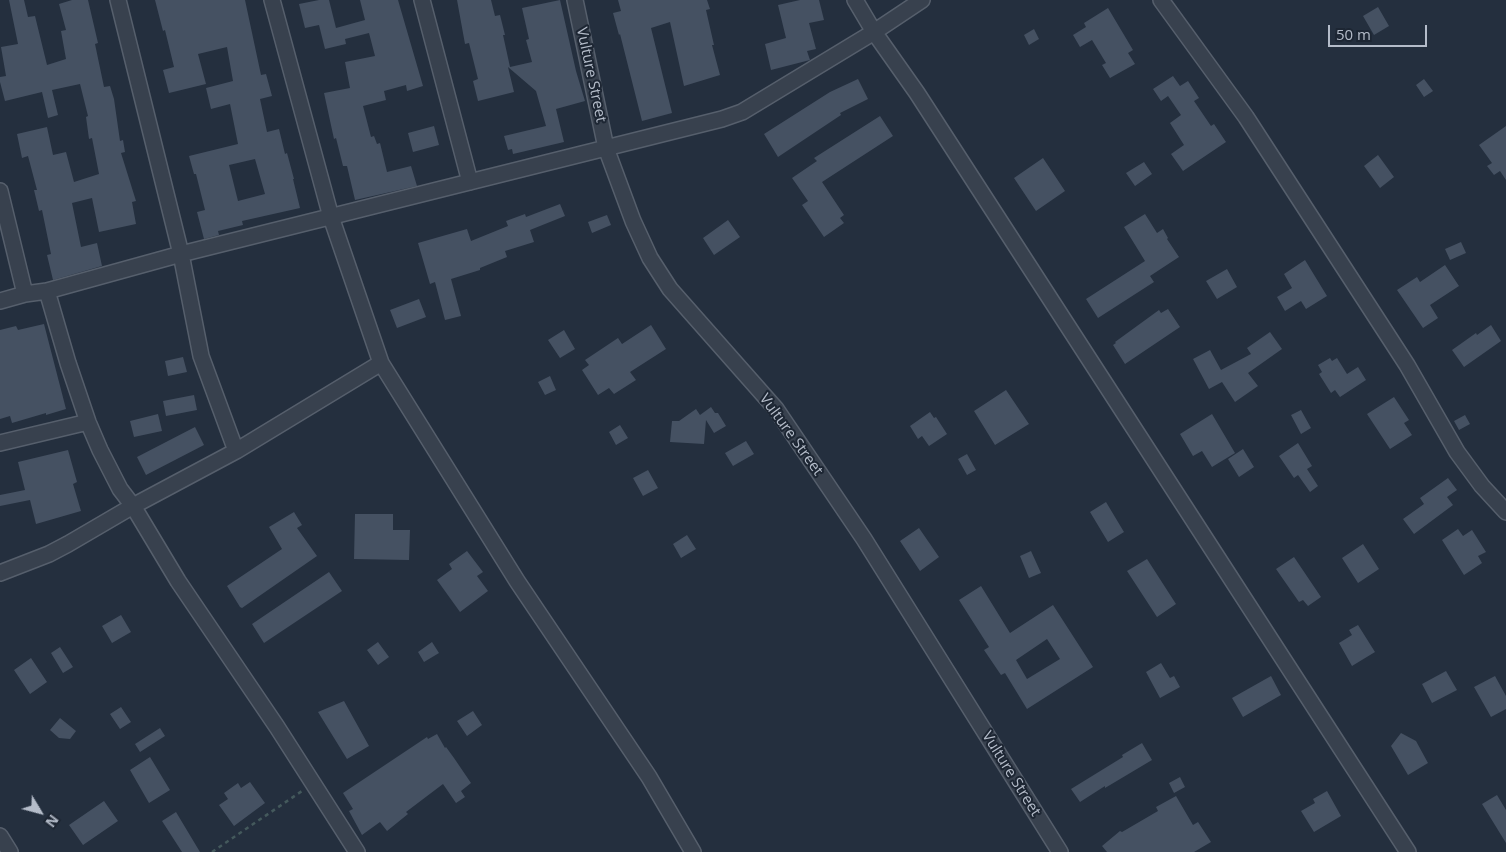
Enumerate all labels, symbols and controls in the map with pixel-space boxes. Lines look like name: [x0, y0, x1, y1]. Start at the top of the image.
scale bar: [1331, 15, 1430, 47]
text: 50 m: [1336, 24, 1371, 44]
street label: Vulture Street: [572, 26, 610, 124]
street label: Vulture Street: [755, 391, 827, 479]
street label: Vulture Street: [978, 728, 1044, 820]
north arrow: [15, 787, 65, 837]
text: N: [41, 811, 63, 832]

